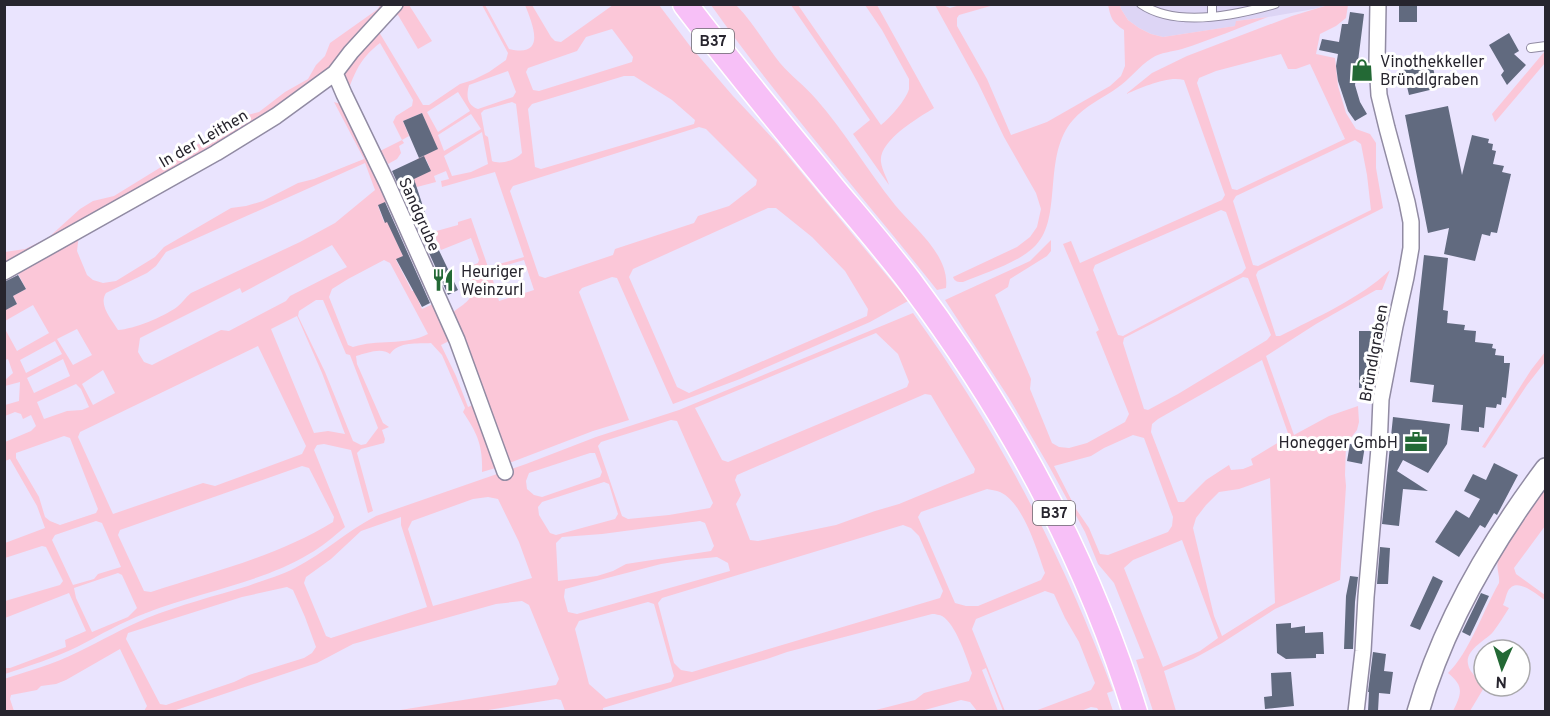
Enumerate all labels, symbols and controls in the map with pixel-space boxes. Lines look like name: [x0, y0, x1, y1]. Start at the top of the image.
road number: B37: [692, 29, 734, 53]
place label: Vinothekkeller Bründlgraben: [1380, 53, 1485, 91]
shop icon: Vinothekkeller Bründlgraben: [1349, 57, 1375, 83]
street label: In der Leithen: [156, 106, 252, 173]
street label: Sandgrube: [393, 175, 443, 255]
place label: Heuriger Weinzurl: [461, 263, 524, 301]
restaurant icon: Heuriger Weinzurl: [430, 267, 456, 293]
street label: Bründlgraben: [1357, 303, 1393, 404]
office icon: Honegger GmbH: [1403, 429, 1429, 455]
place label: Honegger GmbH: [1278, 434, 1398, 454]
road number: B37: [1033, 501, 1075, 525]
north arrow: [1472, 638, 1532, 698]
text: N: [1495, 671, 1508, 691]

